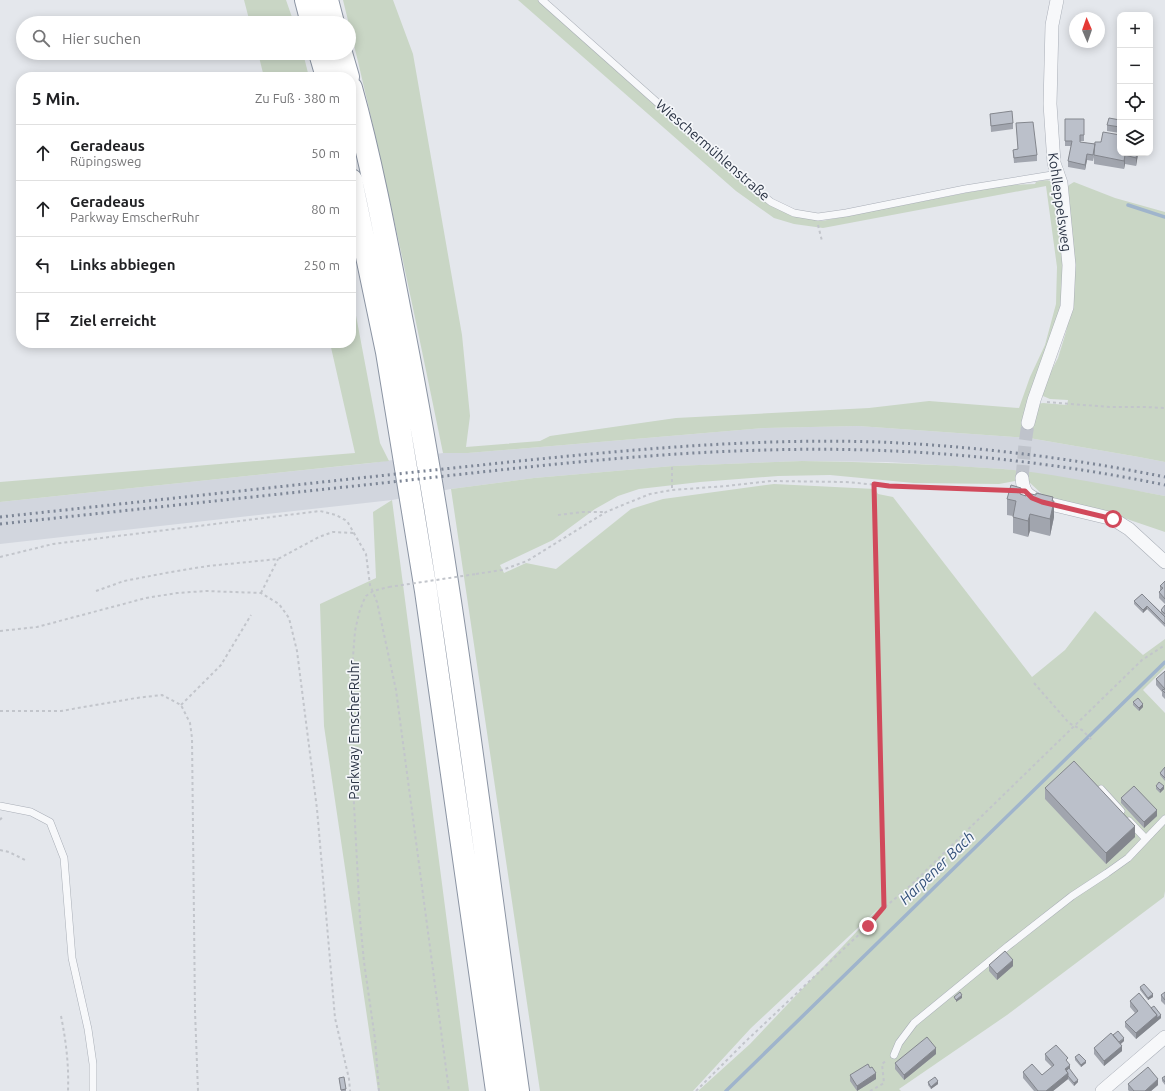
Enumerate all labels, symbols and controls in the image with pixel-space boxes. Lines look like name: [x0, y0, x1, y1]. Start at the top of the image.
north arrow: [1069, 12, 1105, 48]
map controls: [1117, 12, 1153, 156]
button: +: [1117, 12, 1153, 48]
search box: [16, 16, 356, 60]
icon: search: [30, 27, 52, 49]
text: Hier suchen: [62, 30, 141, 47]
button: −: [1117, 48, 1153, 84]
button: locate: [1117, 84, 1153, 120]
text: 5 Min.: [32, 89, 80, 108]
text: Zu Fuß · 380 m: [255, 91, 340, 105]
street label: Wieschermühlenstraße: [653, 96, 773, 204]
button: layers: [1117, 120, 1153, 156]
text: Geradeaus: [70, 137, 145, 154]
icon: ahead: [32, 142, 54, 164]
text: 50 m: [311, 146, 340, 160]
street label: Kohlleppelsweg: [1045, 151, 1075, 253]
text: Rüpingsweg: [70, 154, 142, 168]
text: Geradeaus: [70, 193, 145, 210]
icon: ahead: [32, 198, 54, 220]
text: 80 m: [311, 202, 340, 216]
text: Parkway EmscherRuhr: [70, 210, 199, 224]
icon: left: [32, 254, 54, 276]
text: Links abbiegen: [70, 256, 175, 273]
text: 250 m: [304, 258, 340, 272]
icon: arrive: [32, 310, 54, 332]
text: Ziel erreicht: [70, 312, 156, 329]
route start: [1104, 510, 1122, 528]
street label: Parkway EmscherRuhr: [346, 660, 362, 800]
water label: Harpener Bach: [896, 828, 978, 908]
route end: [859, 917, 877, 935]

